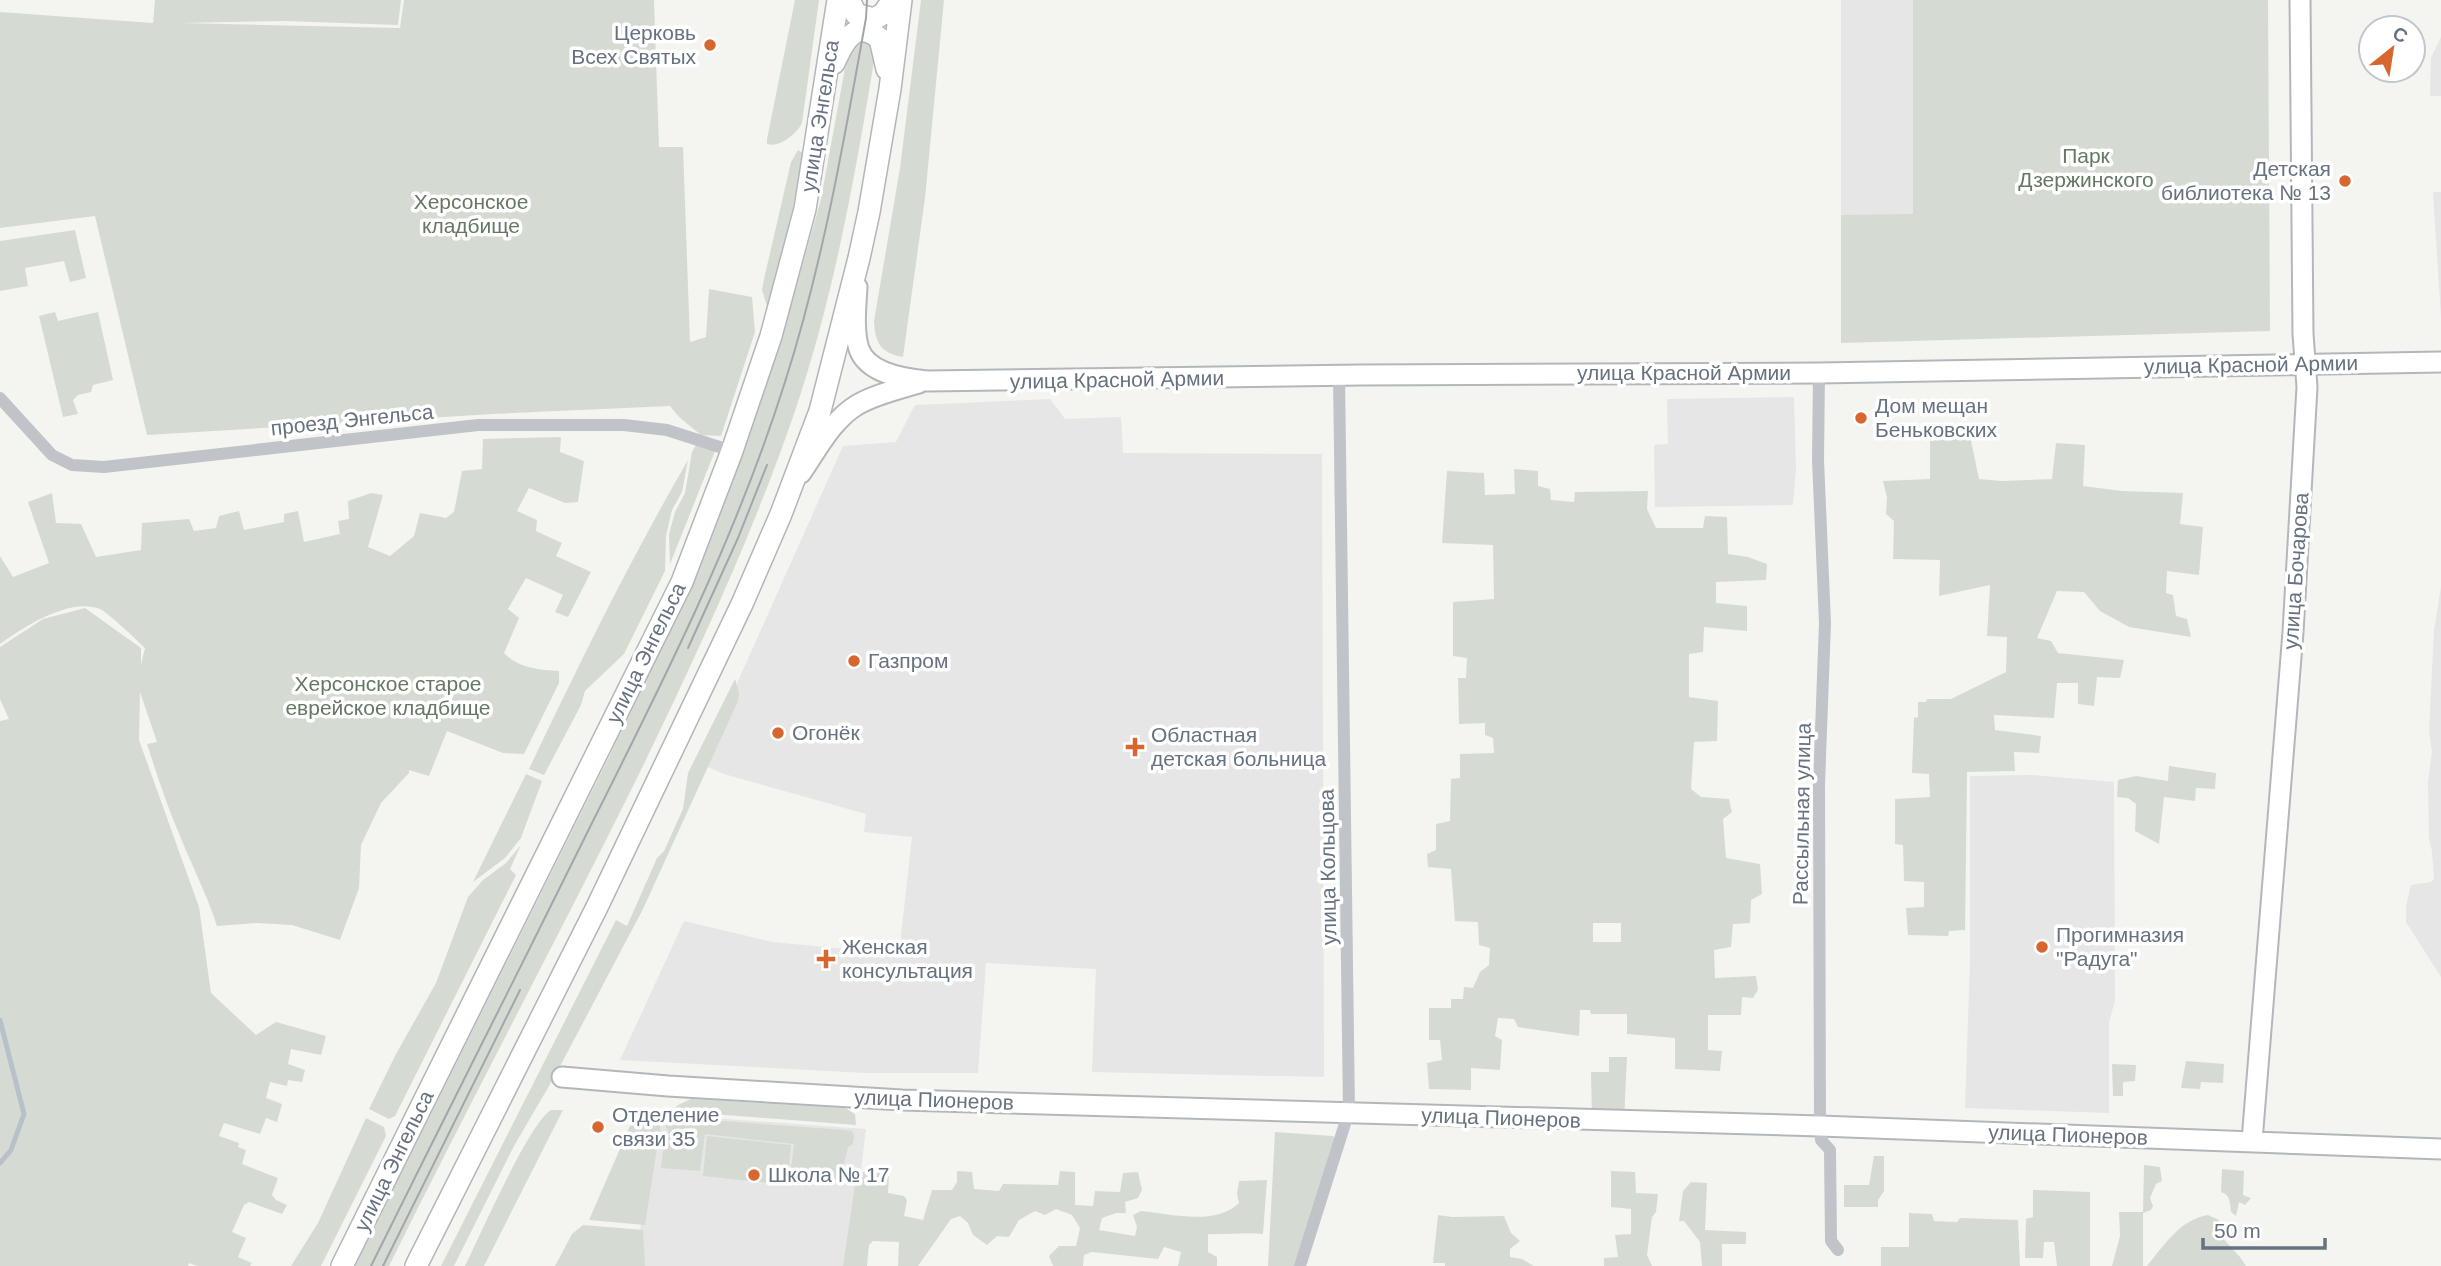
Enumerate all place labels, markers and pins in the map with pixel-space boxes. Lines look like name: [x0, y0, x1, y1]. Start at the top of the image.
place label: Церковь Всех Святых: [571, 21, 696, 68]
marker: Церковь Всех Святых: [702, 37, 718, 53]
place label: Детская библиотека № 13: [2161, 157, 2331, 204]
marker: Детская библиотека № 13: [2337, 173, 2353, 189]
place label: Дом мещан Беньковских: [1875, 394, 1997, 441]
marker: Дом мещан Беньковских: [1853, 410, 1869, 426]
place label: Газпром: [868, 649, 948, 672]
marker: Газпром: [846, 653, 862, 669]
place label: Огонёк: [792, 721, 860, 744]
place label: Областная детская больница: [1151, 723, 1326, 770]
marker: Огонёк: [770, 725, 786, 741]
marker: Областная детская больница: [1125, 737, 1145, 757]
place label: Прогимназия "Радуга": [2056, 923, 2184, 970]
place label: Женская консультация: [842, 935, 973, 982]
marker: Прогимназия "Радуга": [2034, 939, 2050, 955]
marker: Женская консультация: [816, 949, 836, 969]
place label: Отделение связи 35: [612, 1103, 719, 1150]
marker: Отделение связи 35: [590, 1119, 606, 1135]
place label: Школа № 17: [768, 1163, 889, 1186]
marker: Школа № 17: [746, 1167, 762, 1183]

